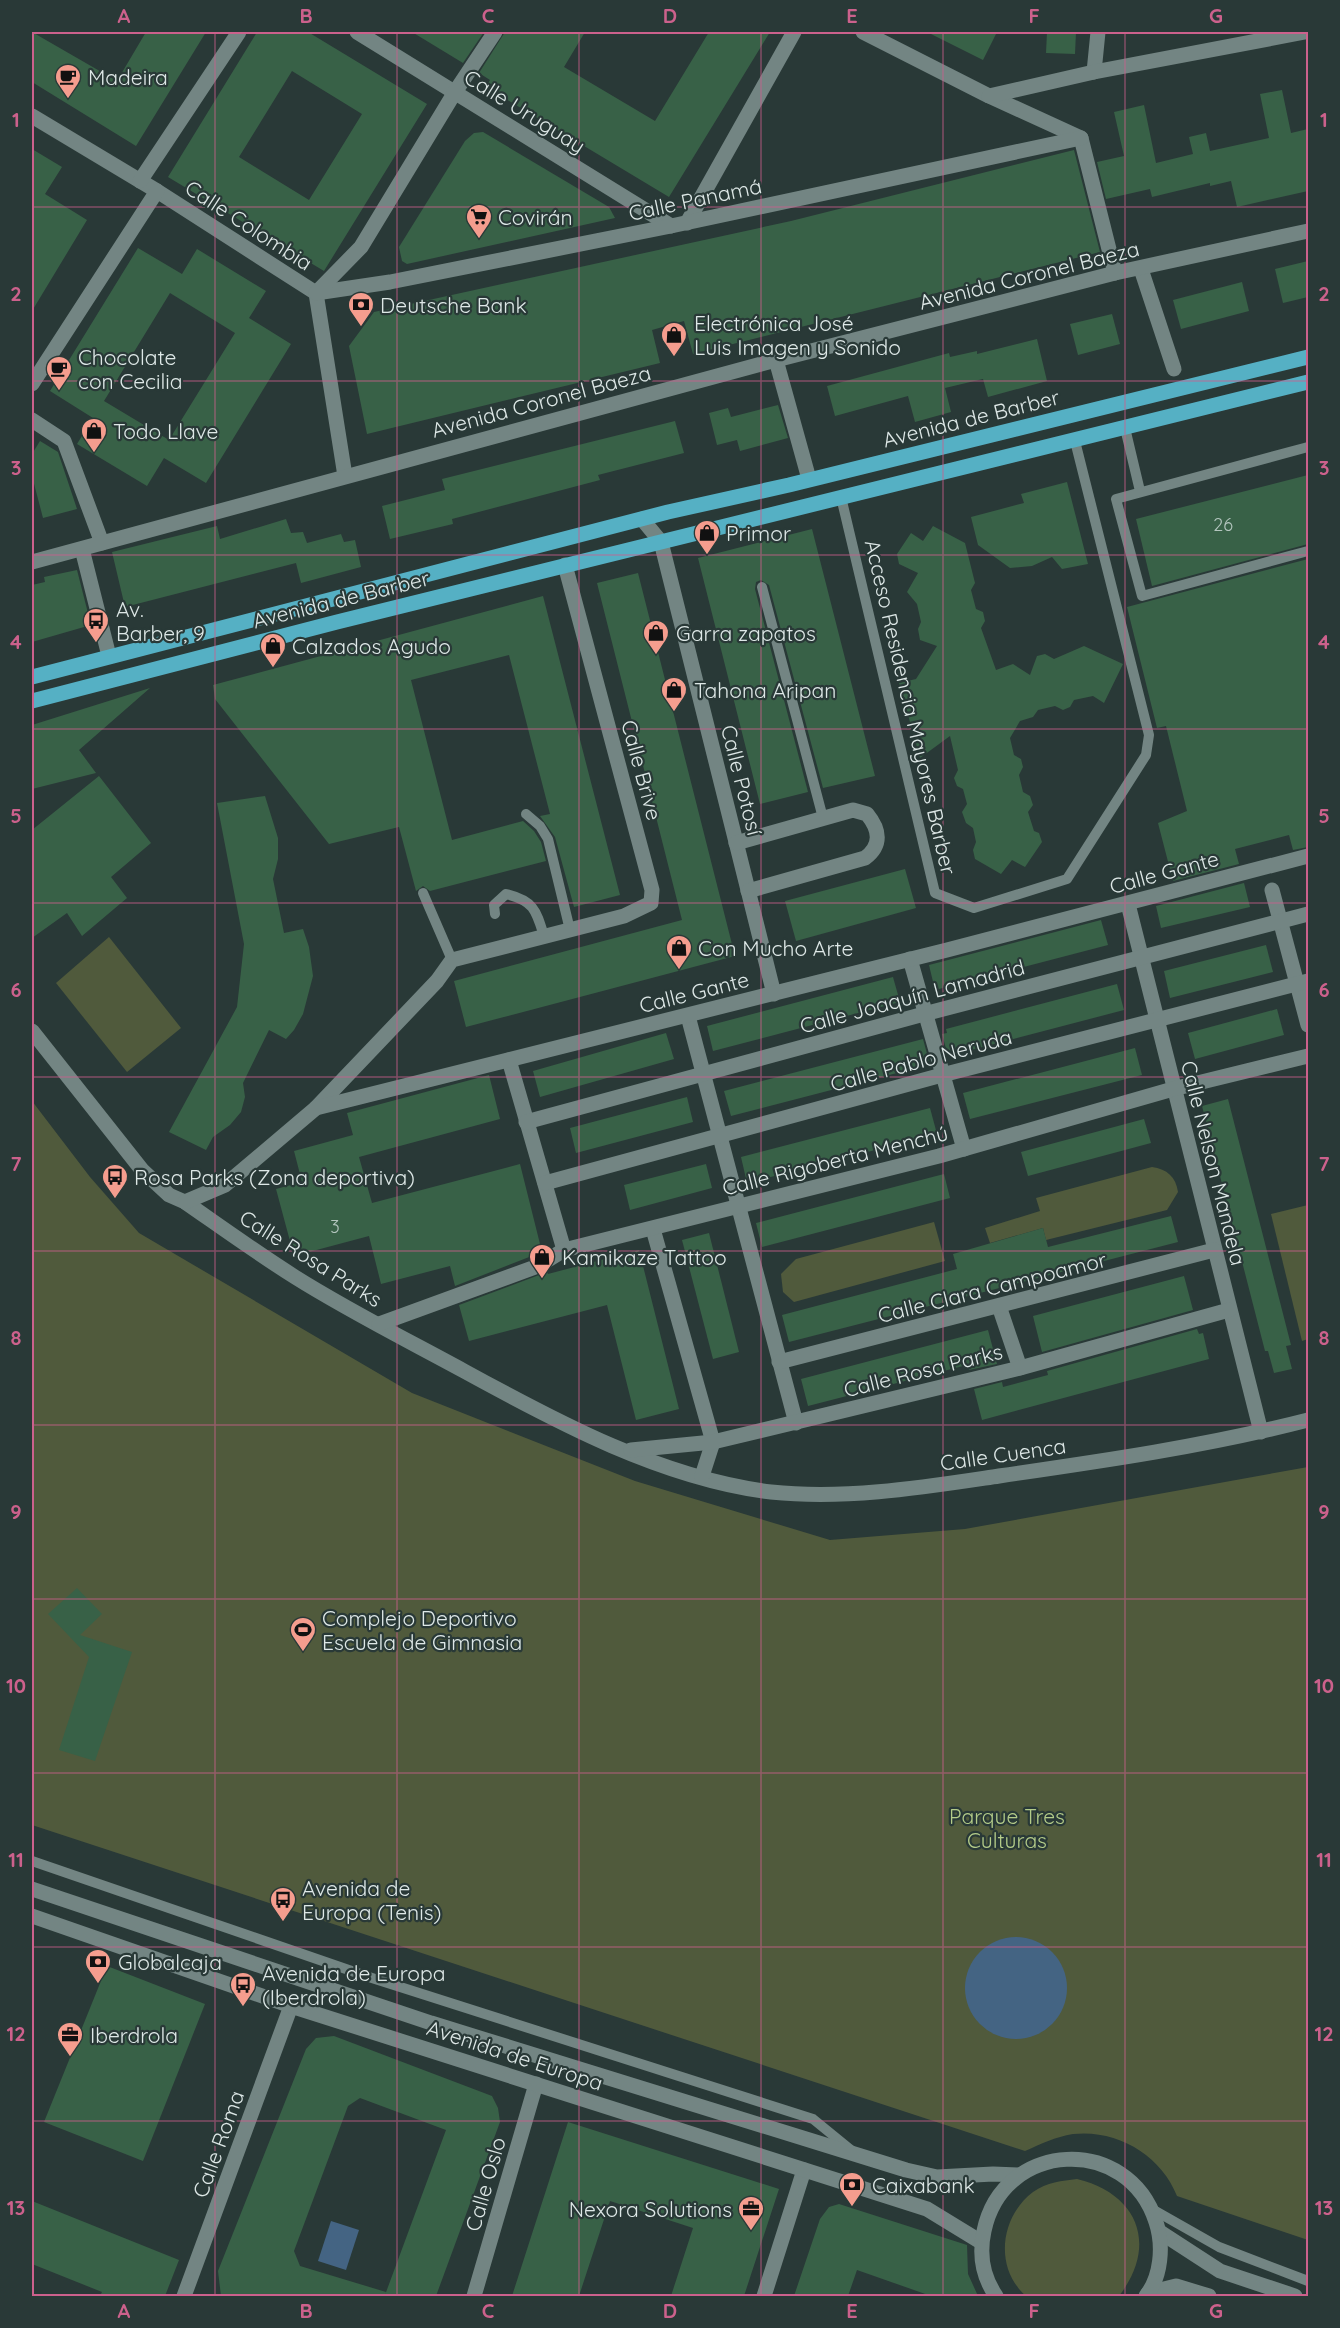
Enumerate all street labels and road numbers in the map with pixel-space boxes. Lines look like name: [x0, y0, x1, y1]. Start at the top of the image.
street label: Calle Uruguay: [460, 63, 590, 159]
street label: Calle Panamá: [626, 172, 764, 226]
street label: Calle Colombia: [181, 174, 317, 276]
street label: Avenida Coronel Baeza: [916, 235, 1142, 315]
street label: Avenida Coronel Baeza: [428, 359, 654, 443]
street label: Avenida de Barber: [880, 383, 1062, 453]
street label: Acceso Residencia Mayores Barber: [860, 537, 962, 877]
street label: Avenida de Barber: [250, 564, 432, 634]
street label: Calle Brive: [616, 717, 668, 823]
street label: Calle Potosí: [716, 722, 768, 838]
street label: Calle Gante: [1106, 845, 1222, 899]
street label: Calle Joaquín Lamadrid: [797, 953, 1027, 1039]
street label: Calle Gante: [636, 966, 752, 1018]
street label: Calle Pablo Neruda: [827, 1023, 1015, 1097]
street label: Calle Nelson Mandela: [1176, 1058, 1252, 1268]
street label: Calle Rigoberta Menchú: [719, 1119, 951, 1201]
street label: Calle Rosa Parks: [235, 1204, 387, 1312]
street label: Calle Clara Campoamor: [875, 1246, 1109, 1328]
street label: Calle Rosa Parks: [841, 1338, 1005, 1402]
street label: Calle Cuenca: [938, 1432, 1068, 1476]
street label: Avenida de Europa: [424, 2014, 606, 2096]
street label: Calle Roma: [187, 2087, 249, 2201]
street label: Calle Oslo: [459, 2134, 511, 2234]

